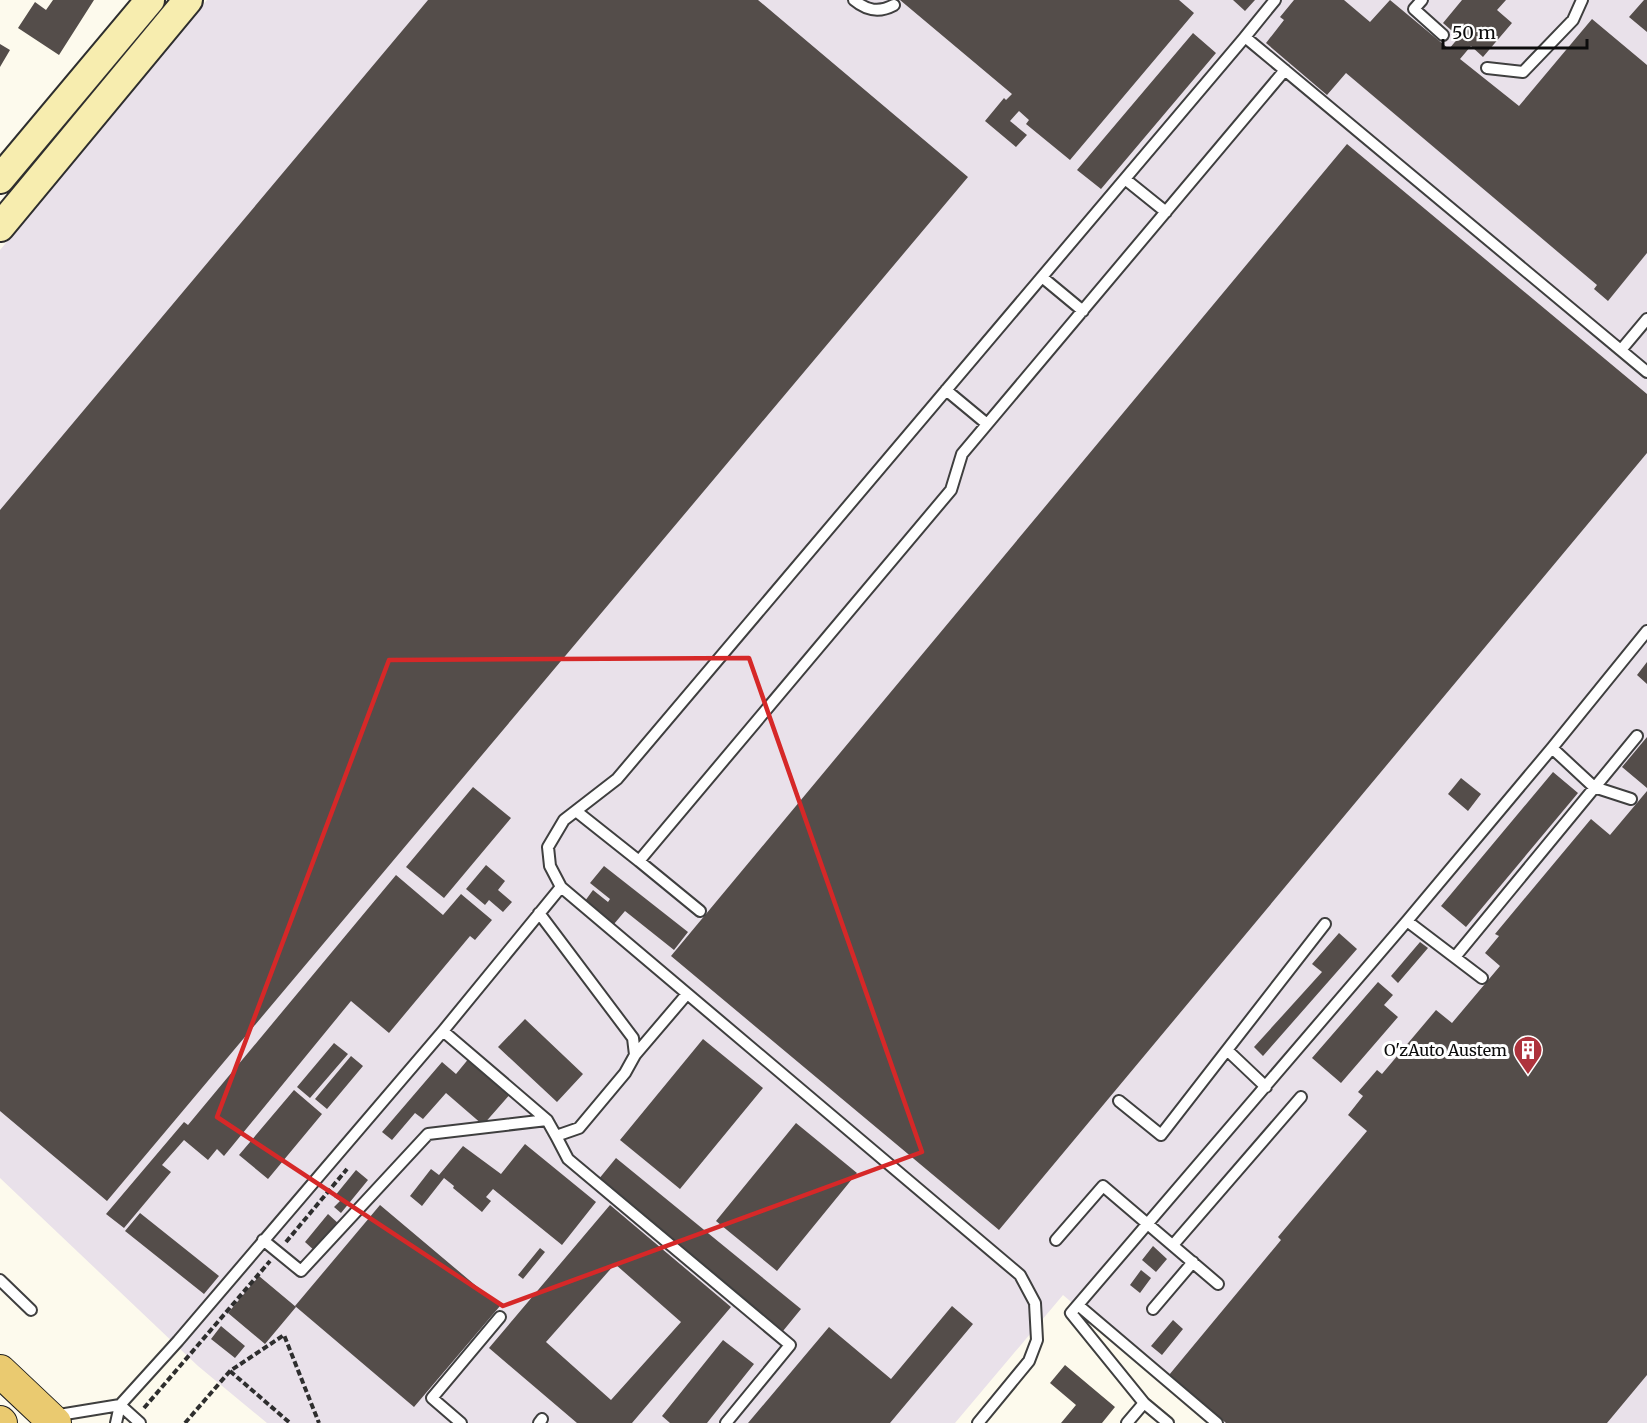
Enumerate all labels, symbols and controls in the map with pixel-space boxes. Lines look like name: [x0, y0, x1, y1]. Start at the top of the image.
scale bar: [1443, 12, 1587, 50]
text: 50 m: [1452, 21, 1496, 44]
building icon: O'zAuto Austem: [1512, 1034, 1544, 1076]
place label: O'zAuto Austem: [1384, 1040, 1507, 1060]

